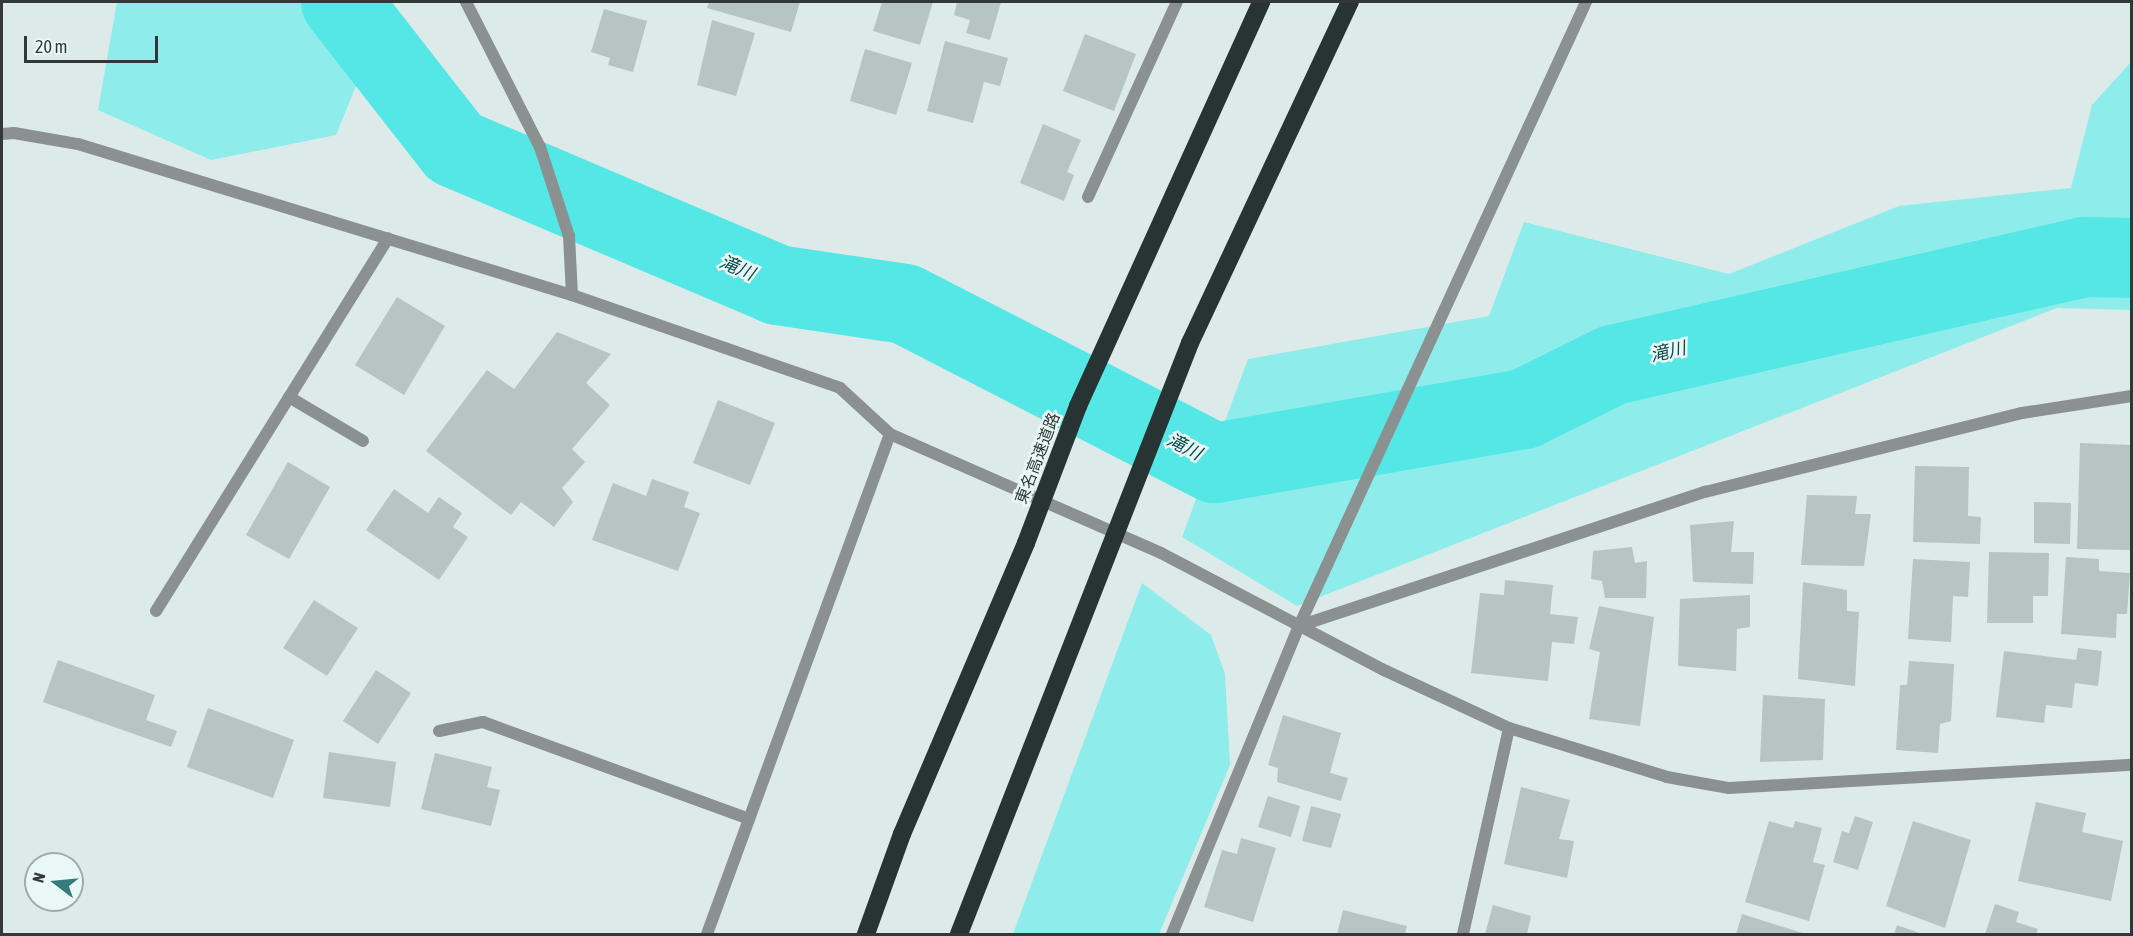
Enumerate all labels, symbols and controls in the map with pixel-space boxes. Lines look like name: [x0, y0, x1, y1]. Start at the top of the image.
scale bar: [27, 24, 160, 62]
text: 20 m: [35, 36, 67, 57]
water label: 滝川: [716, 251, 758, 285]
water label: 滝川: [1648, 337, 1688, 367]
street label: 東名高速道路: [1011, 410, 1063, 506]
water label: 滝川: [1163, 429, 1205, 465]
north arrow: [24, 852, 84, 912]
text: N: [29, 871, 49, 885]

